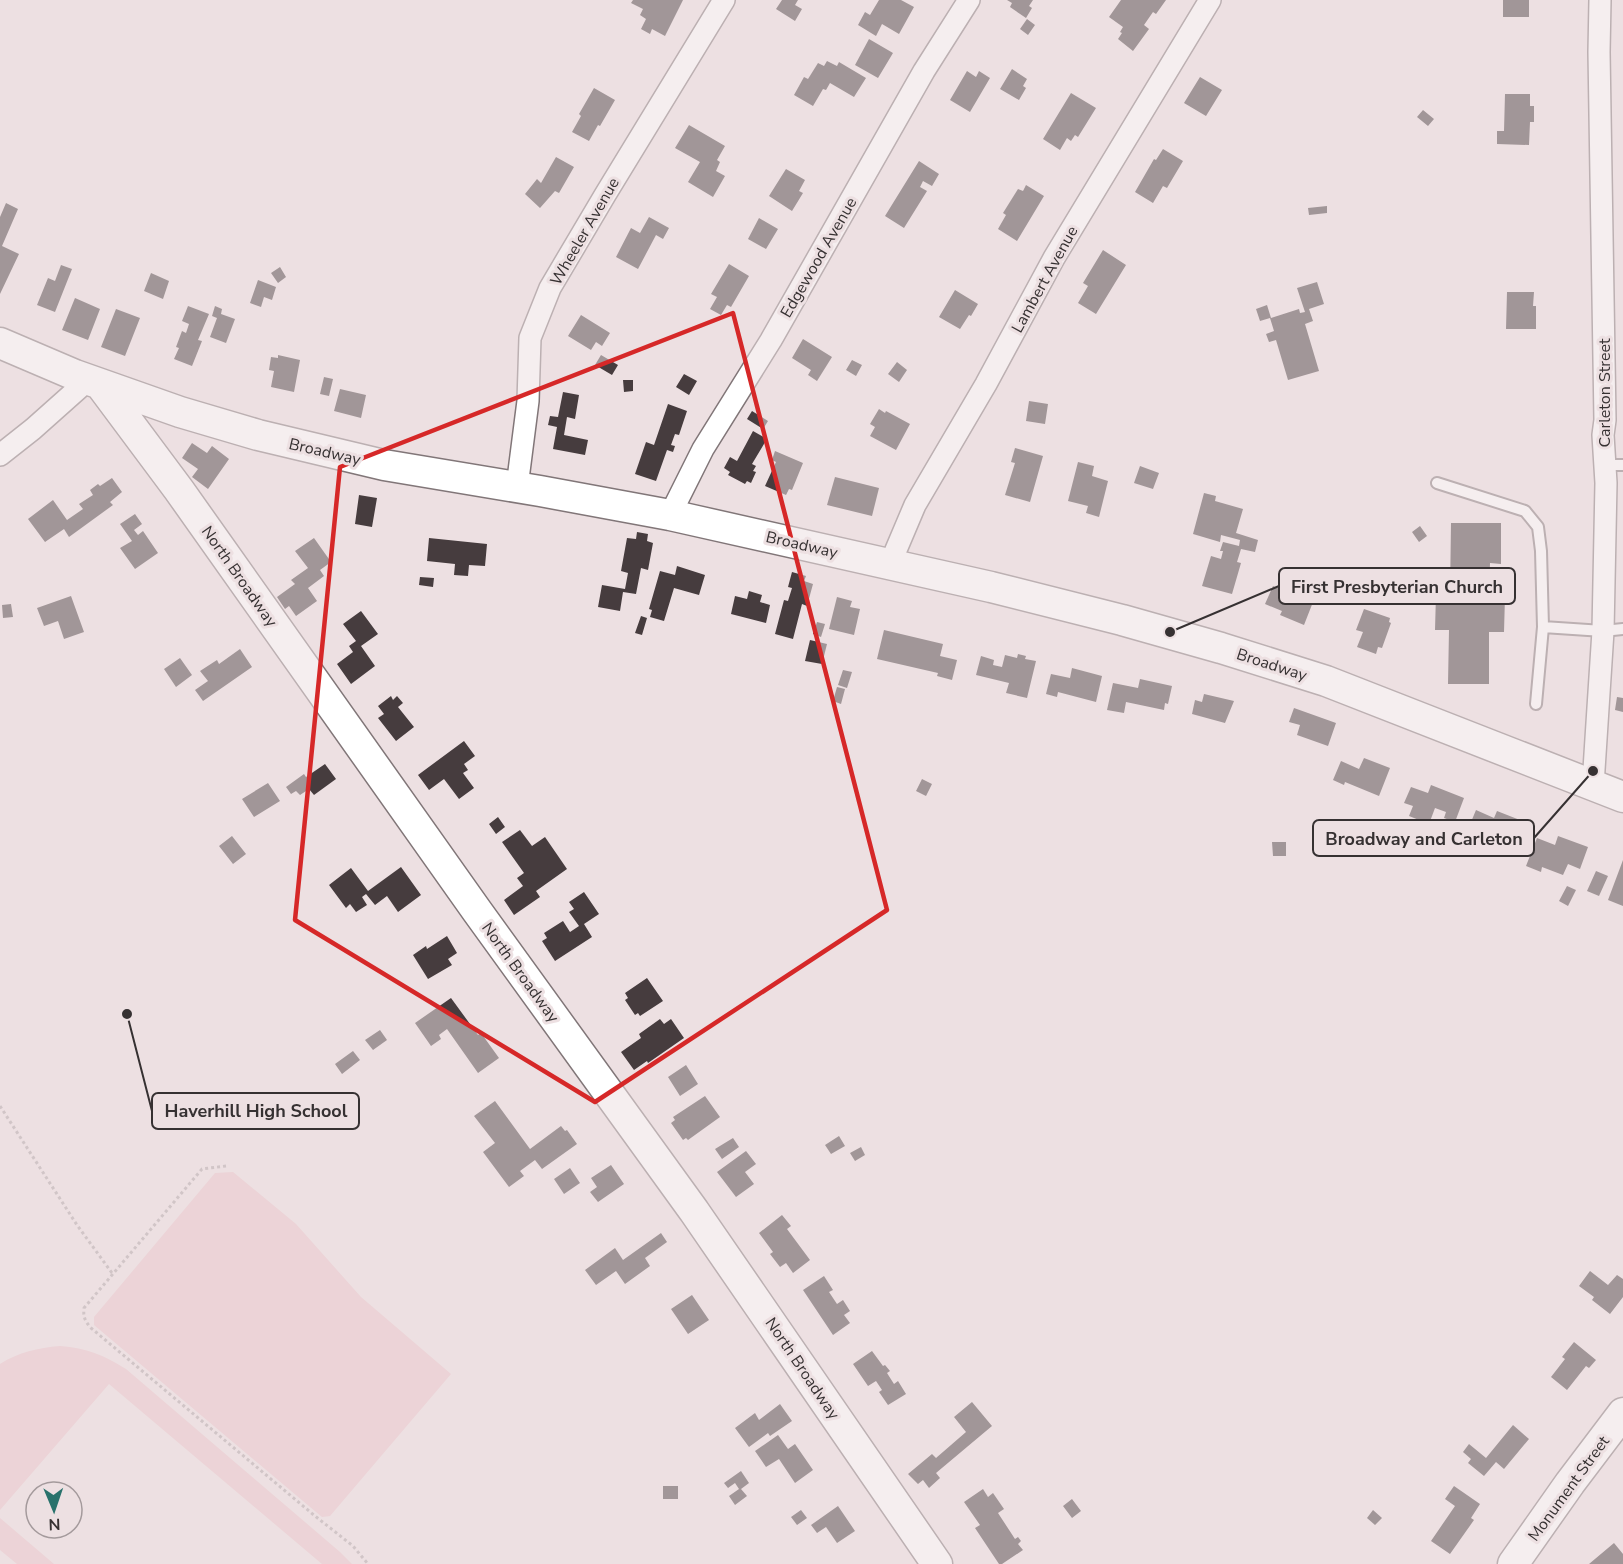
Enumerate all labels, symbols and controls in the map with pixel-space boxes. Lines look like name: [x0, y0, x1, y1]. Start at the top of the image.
street label: Wheeler Avenue: [545, 174, 625, 289]
street label: Edgewood Avenue: [775, 193, 862, 322]
street label: Lambert Avenue: [1006, 222, 1083, 337]
street label: Carleton Street: [1594, 338, 1616, 448]
street label: Broadway: [287, 433, 364, 471]
street label: North Broadway: [196, 522, 283, 632]
street label: Broadway: [764, 526, 841, 564]
callout: First Presbyterian Church: [1279, 568, 1515, 604]
text: First Presbyterian Church: [1291, 575, 1503, 599]
street label: Broadway: [1234, 643, 1311, 687]
callout: Broadway and Carleton: [1313, 820, 1534, 856]
text: Broadway and Carleton: [1325, 827, 1523, 851]
street label: North Broadway: [476, 918, 564, 1028]
callout: Haverhill High School: [152, 1093, 359, 1129]
text: Haverhill High School: [165, 1099, 348, 1123]
street label: North Broadway: [760, 1313, 845, 1425]
street label: Monument Street: [1523, 1431, 1615, 1546]
north arrow: [24, 1480, 84, 1540]
text: N: [48, 1513, 61, 1535]

